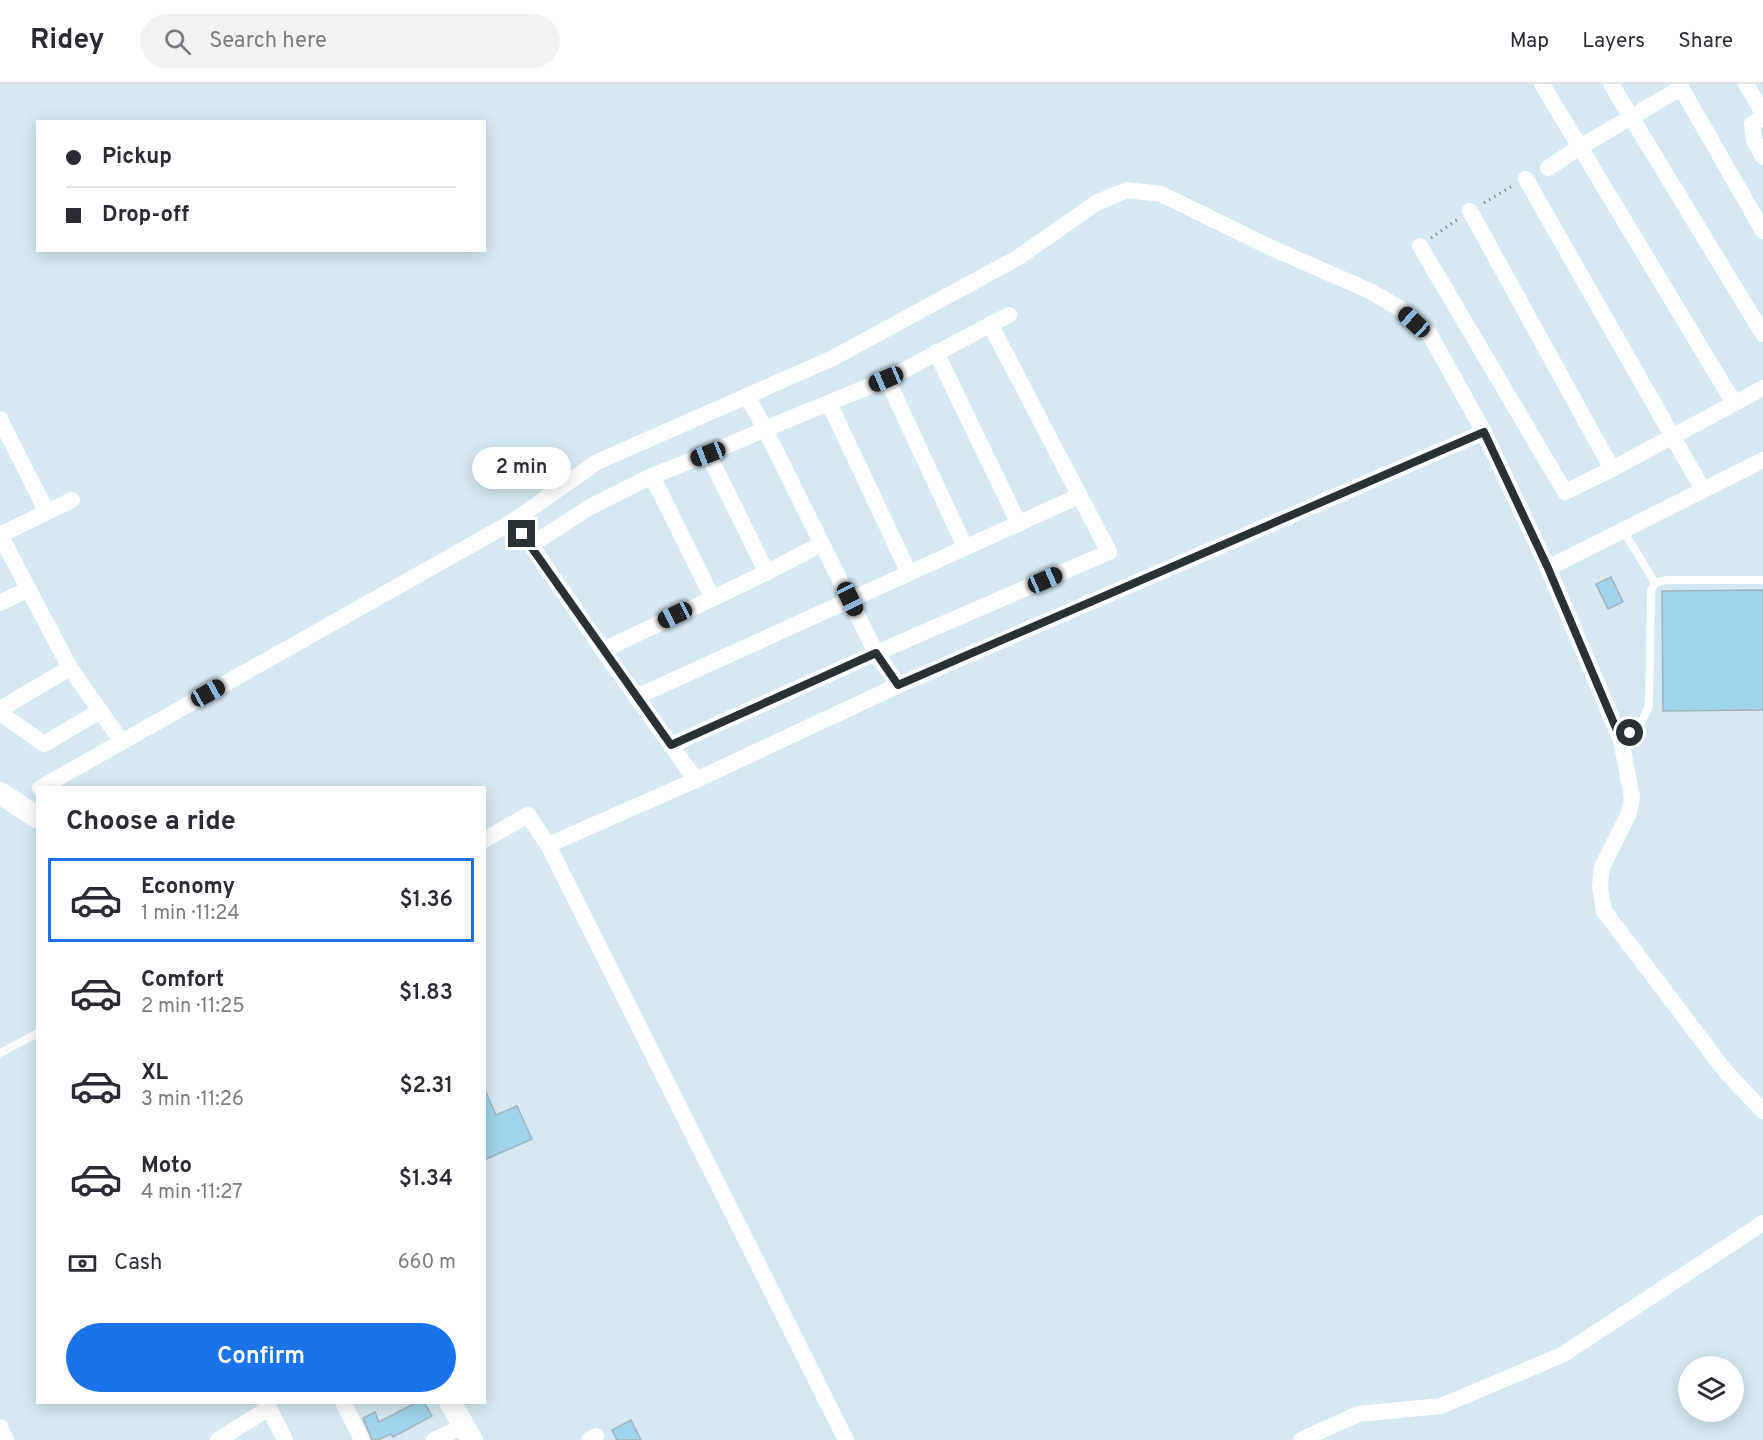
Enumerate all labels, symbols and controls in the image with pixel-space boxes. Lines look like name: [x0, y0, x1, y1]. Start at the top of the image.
search box: [140, 14, 560, 68]
text: Ridey: [30, 23, 104, 59]
icon: search: [161, 25, 194, 58]
text: Search here: [209, 28, 327, 55]
text: Map: [1510, 28, 1549, 55]
text: Layers: [1582, 28, 1645, 55]
text: Share: [1678, 28, 1733, 55]
text: Pickup: [102, 144, 172, 171]
text: Drop-off: [102, 202, 189, 229]
car: [1395, 303, 1433, 341]
car: [866, 364, 906, 394]
car: [688, 439, 728, 469]
callout: 2 min: [472, 447, 572, 489]
text: 2 min: [496, 455, 547, 481]
route end: [508, 520, 535, 547]
car: [1025, 564, 1065, 596]
car: [834, 579, 866, 619]
car: [655, 599, 695, 631]
car: [188, 676, 228, 710]
route start: [1616, 719, 1643, 746]
text: Choose a ride: [66, 805, 236, 839]
icon: car: [69, 873, 123, 927]
text: Economy: [141, 874, 235, 901]
text: $1.36: [399, 887, 453, 914]
text: 1 min · 11:24: [141, 901, 240, 927]
icon: car: [69, 966, 123, 1020]
text: Comfort: [141, 967, 224, 994]
text: $1.83: [399, 980, 453, 1007]
text: 2 min · 11:25: [141, 994, 245, 1020]
icon: car: [69, 1059, 123, 1113]
text: XL: [141, 1060, 168, 1087]
text: $2.31: [399, 1073, 453, 1100]
text: 3 min · 11:26: [141, 1087, 244, 1113]
icon: car: [69, 1152, 123, 1206]
text: Moto: [141, 1153, 192, 1180]
text: $1.34: [399, 1166, 453, 1193]
text: 4 min · 11:27: [141, 1180, 243, 1206]
icon: cash: [66, 1247, 99, 1280]
text: Cash: [114, 1250, 163, 1277]
text: 660 m: [398, 1250, 456, 1276]
button: Confirm: [66, 1323, 456, 1392]
map controls: [1678, 1356, 1744, 1422]
button: layers: [1678, 1356, 1744, 1422]

